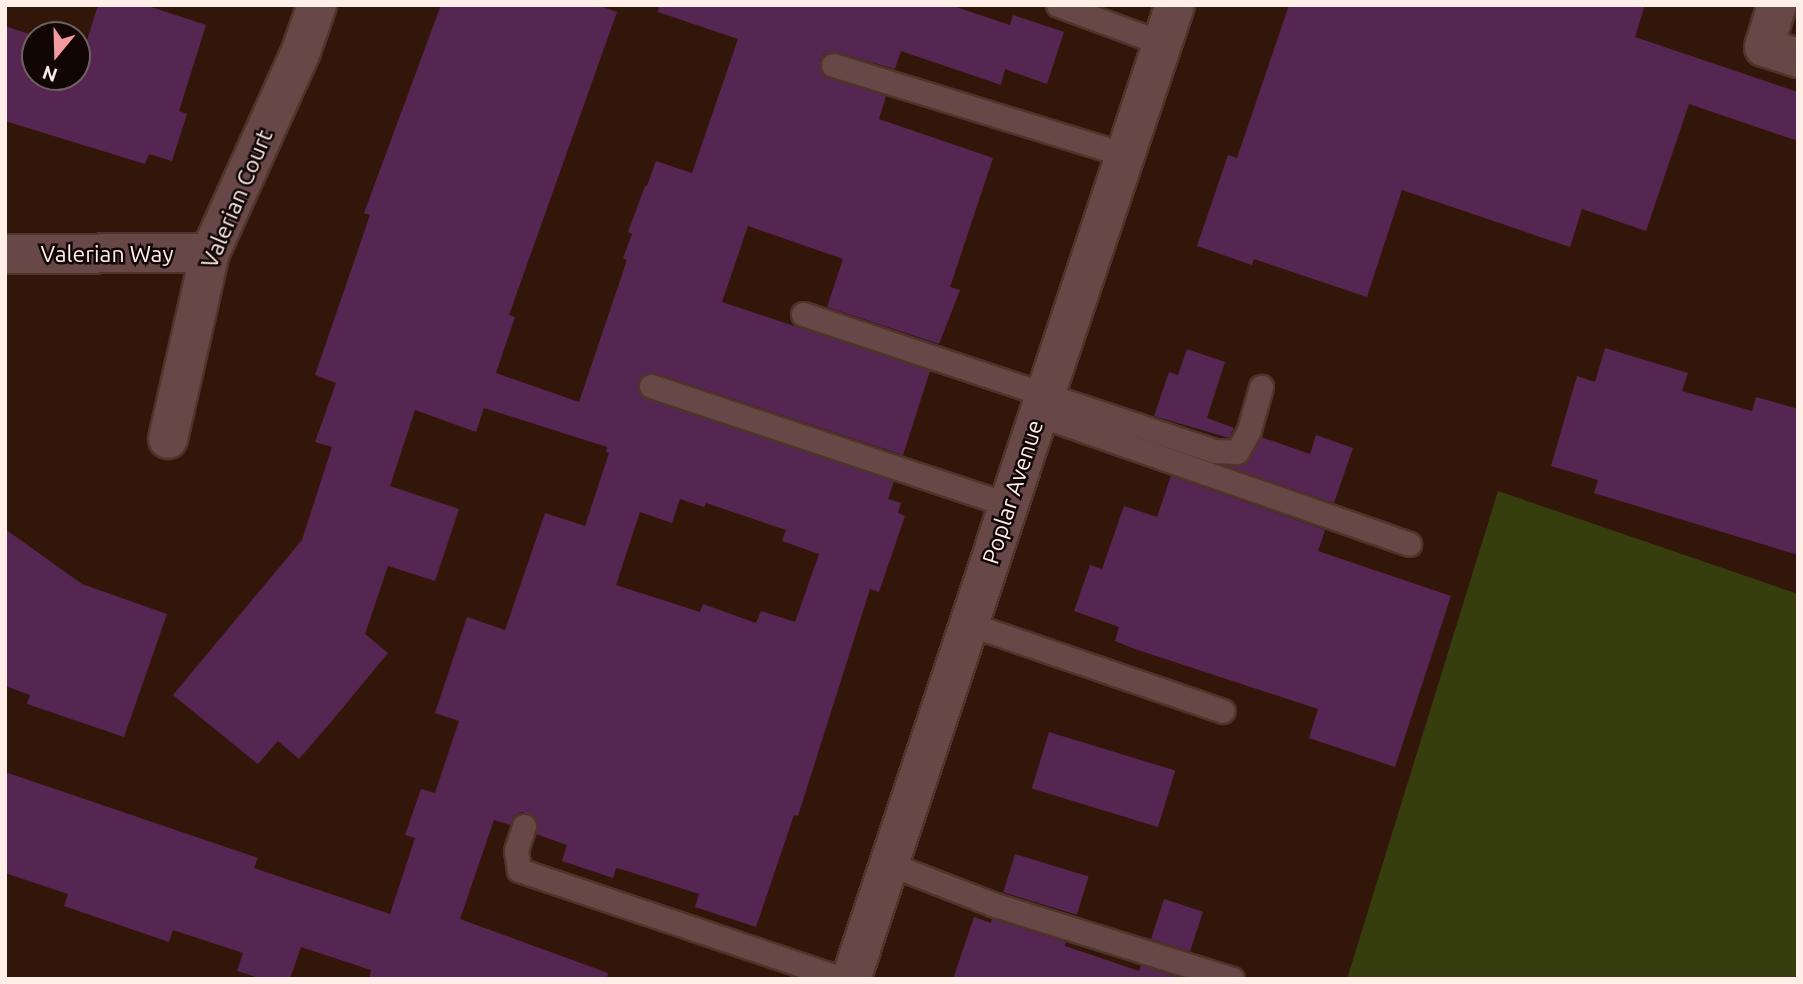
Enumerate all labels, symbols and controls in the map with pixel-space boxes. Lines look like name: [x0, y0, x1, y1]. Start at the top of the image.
north arrow: [21, 21, 91, 91]
text: N: [40, 61, 60, 87]
street label: Valerian Court: [195, 126, 279, 272]
street label: Valerian Way: [41, 240, 173, 268]
street label: Poplar Avenue: [977, 417, 1049, 567]

